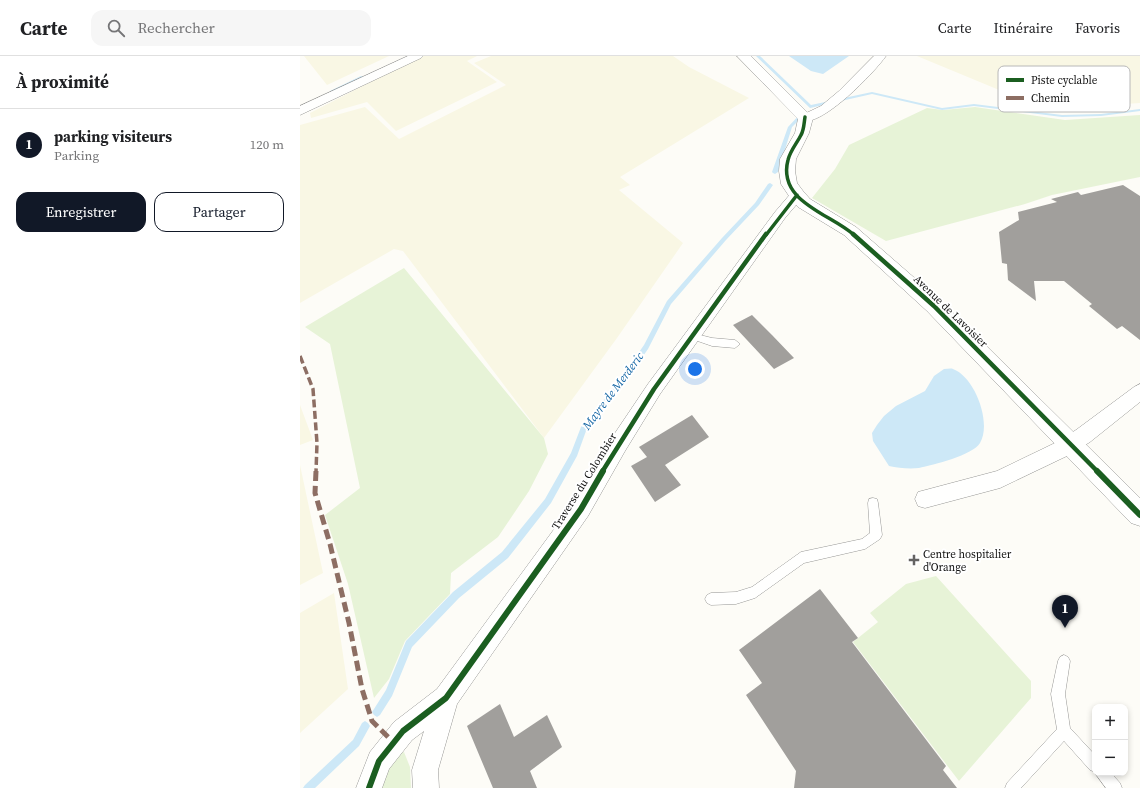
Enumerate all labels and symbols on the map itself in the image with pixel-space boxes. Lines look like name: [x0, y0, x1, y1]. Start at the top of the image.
legend: [998, 66, 1130, 112]
text: Piste cyclable: [1031, 73, 1098, 88]
text: Chemin: [1031, 91, 1070, 106]
street label: Avenue de Lavoisier: [910, 272, 991, 351]
water label: Mayre de Merderic: [578, 349, 647, 434]
your location: [685, 359, 705, 379]
street label: Traverse du Colombier: [548, 430, 621, 533]
place label: Centre hospitalier d'Orange: [923, 547, 1012, 575]
marker: Centre hospitalier d'Orange: [908, 554, 920, 566]
pin: 1: [1052, 595, 1078, 628]

